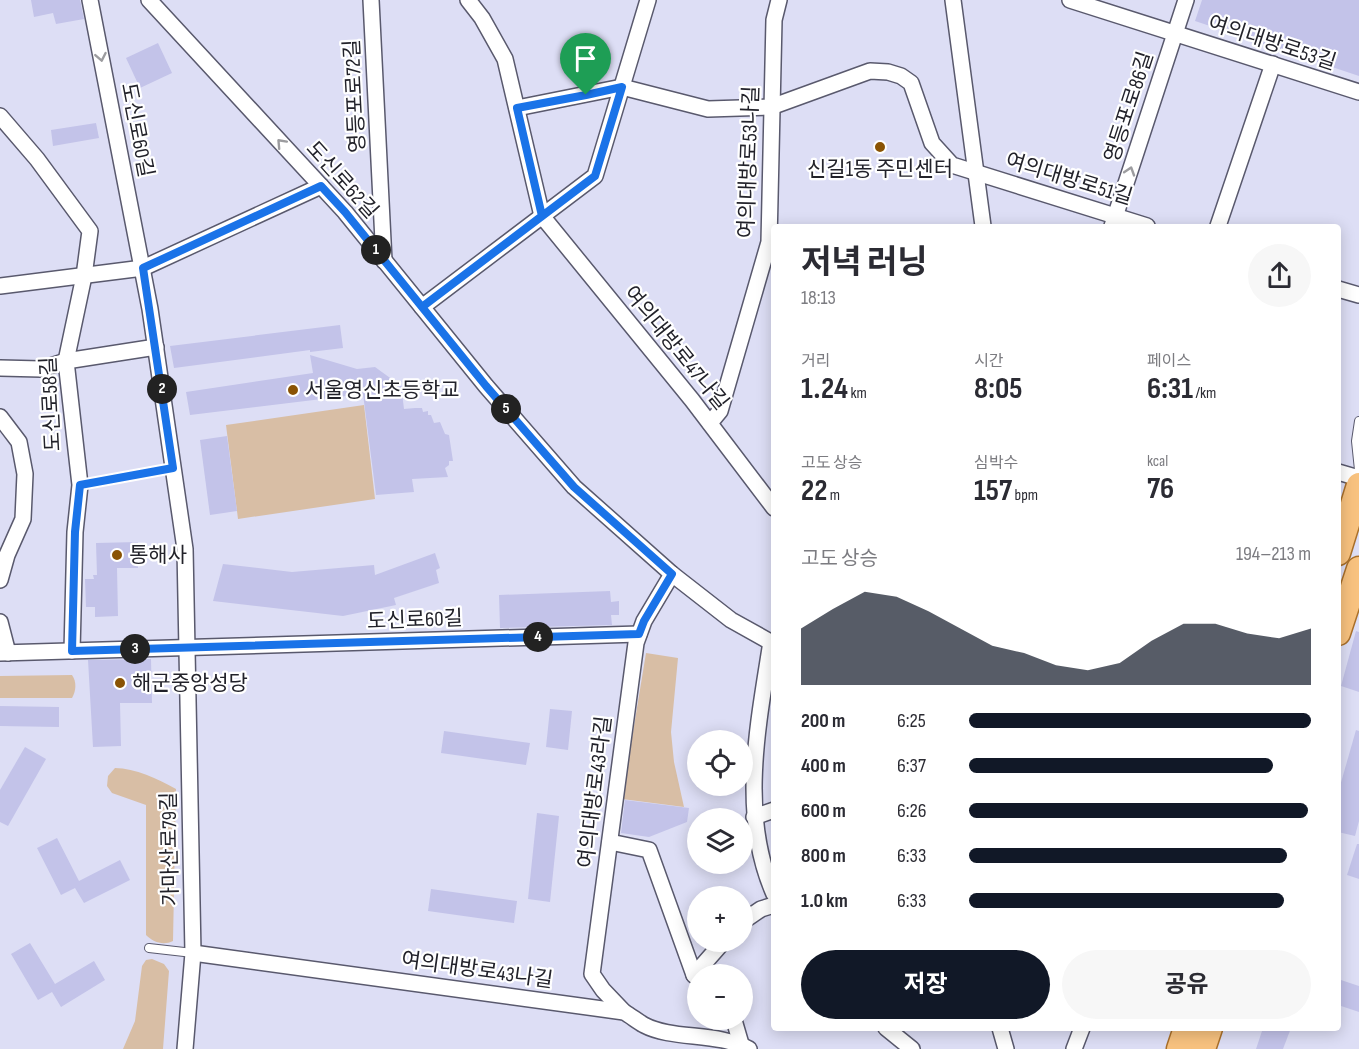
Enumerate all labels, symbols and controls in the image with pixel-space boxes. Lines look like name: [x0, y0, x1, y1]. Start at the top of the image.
street label: 여의대방로53길: [1205, 11, 1339, 75]
pin: [560, 33, 611, 95]
street label: 영등포로72길: [340, 39, 370, 153]
icon: arrive: [569, 42, 602, 75]
street label: 영등포로86길: [1099, 48, 1159, 166]
one-way arrow: [94, 52, 107, 62]
street label: 도신로60길: [116, 81, 158, 179]
street label: 여의대방로53나길: [734, 85, 764, 239]
street label: 도신로62길: [301, 136, 383, 224]
one-way arrow: [277, 139, 288, 150]
marker: 신길1동 주민센터: [873, 140, 887, 154]
street label: 여의대방로51길: [1002, 148, 1136, 210]
place label: 신길1동 주민센터: [807, 157, 953, 182]
one-way arrow: [1123, 166, 1135, 177]
pin: 1: [361, 235, 391, 265]
text: 1: [373, 240, 379, 259]
text: 저녁 러닝: [801, 243, 928, 283]
button: share: [1248, 244, 1311, 307]
street label: 여의대방로47나길: [618, 281, 734, 415]
text: 18:13: [801, 286, 836, 310]
text: 거리: [801, 352, 830, 371]
text: 시간: [974, 352, 1003, 371]
text: 페이스: [1147, 352, 1191, 371]
street label: 도신로58길: [36, 356, 66, 452]
text: 1.24: [801, 371, 848, 407]
text: 8:05: [974, 371, 1022, 407]
text: 6:31: [1147, 371, 1193, 407]
pin: 2: [147, 374, 177, 404]
place label: 서울영신초등학교: [305, 378, 460, 403]
text: 2: [158, 379, 166, 398]
marker: 서울영신초등학교: [286, 383, 300, 397]
text: km: [848, 384, 867, 403]
text: /km: [1193, 384, 1216, 403]
pin: 5: [491, 394, 521, 424]
text: 5: [502, 399, 510, 418]
text: kcal: [1147, 452, 1168, 471]
text: 고도 상승: [801, 454, 862, 473]
text: 심박수: [974, 454, 1018, 473]
text: 76: [1147, 471, 1174, 507]
text: 22: [801, 473, 827, 509]
text: 157: [974, 473, 1012, 509]
text: m: [827, 486, 840, 505]
text: bpm: [1012, 486, 1038, 505]
text: 194–213 m: [1236, 542, 1311, 566]
place label: 통해사: [129, 543, 187, 568]
text: 고도 상승: [801, 547, 878, 571]
marker: 통해사: [110, 548, 124, 562]
street label: 도신로60길: [367, 606, 463, 634]
pin: 4: [523, 622, 553, 652]
text: 4: [534, 627, 542, 646]
pin: 3: [120, 634, 150, 664]
text: 3: [131, 639, 139, 658]
place label: 해군중앙성당: [132, 671, 248, 696]
marker: 해군중앙성당: [113, 676, 127, 690]
text: 200 m: [801, 709, 845, 733]
text: 6:25: [897, 709, 926, 733]
street label: 여의대방로43라길: [573, 715, 617, 869]
map controls: [687, 730, 753, 1030]
button: locate: [687, 730, 753, 796]
text: 400 m: [801, 754, 846, 778]
text: 6:37: [897, 754, 926, 778]
street label: 가마산로79길: [157, 792, 183, 906]
text: 600 m: [801, 799, 846, 823]
text: 6:26: [897, 799, 927, 823]
button: layers: [687, 808, 753, 874]
text: 800 m: [801, 844, 846, 868]
text: 6:33: [897, 844, 926, 868]
button: +: [687, 886, 753, 952]
text: 1.0 km: [801, 889, 848, 913]
text: 6:33: [897, 889, 926, 913]
street label: 여의대방로43나길: [400, 947, 554, 993]
button: 저장: [801, 950, 1050, 1019]
button: 공유: [1062, 950, 1311, 1019]
button: −: [687, 964, 753, 1030]

